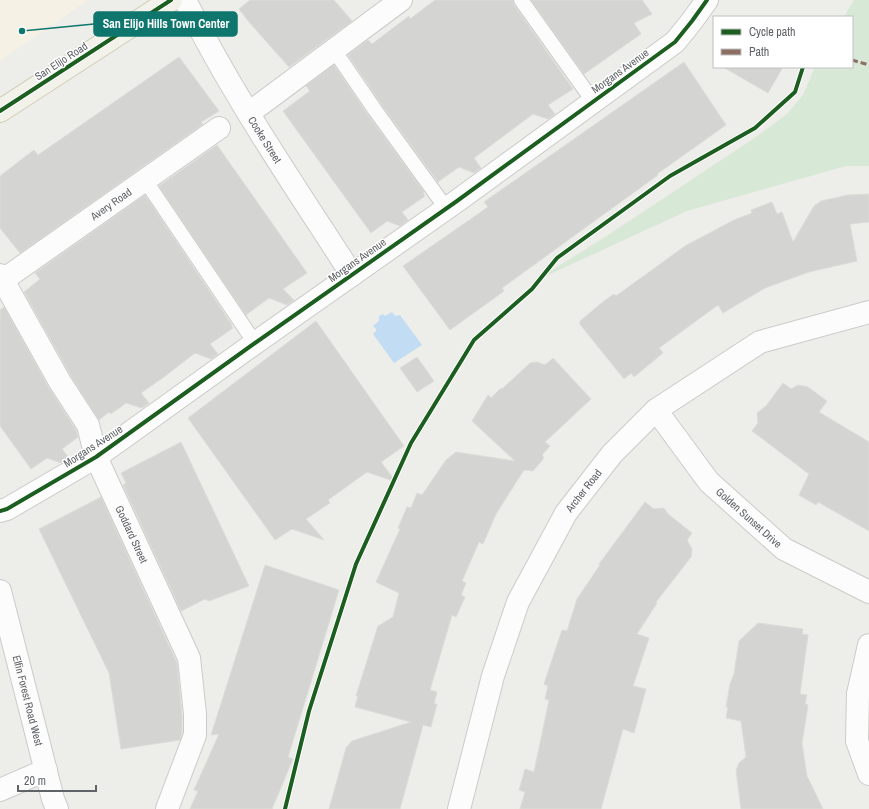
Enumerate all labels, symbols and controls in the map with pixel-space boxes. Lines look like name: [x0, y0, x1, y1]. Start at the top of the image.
callout: San Elijo Hills Town Center: [94, 12, 237, 36]
text: San Elijo Hills Town Center: [103, 16, 230, 32]
legend: [713, 16, 853, 68]
text: Cycle path: [749, 24, 796, 40]
street label: San Elijo Road: [32, 39, 90, 83]
text: Path: [749, 44, 769, 60]
street label: Morgans Avenue: [589, 45, 651, 97]
street label: Cooke Street: [245, 114, 285, 166]
street label: Avery Road: [87, 185, 134, 224]
street label: Morgans Avenue: [325, 235, 389, 285]
street label: Morgans Avenue: [61, 422, 125, 470]
street label: Archer Road: [562, 466, 605, 516]
street label: Golden Sunset Drive: [713, 485, 785, 551]
street label: Goddard Street: [112, 503, 151, 566]
street label: Elfin Forest Road West: [10, 654, 46, 748]
scale bar: [18, 767, 96, 793]
text: 20 m: [24, 773, 46, 789]

